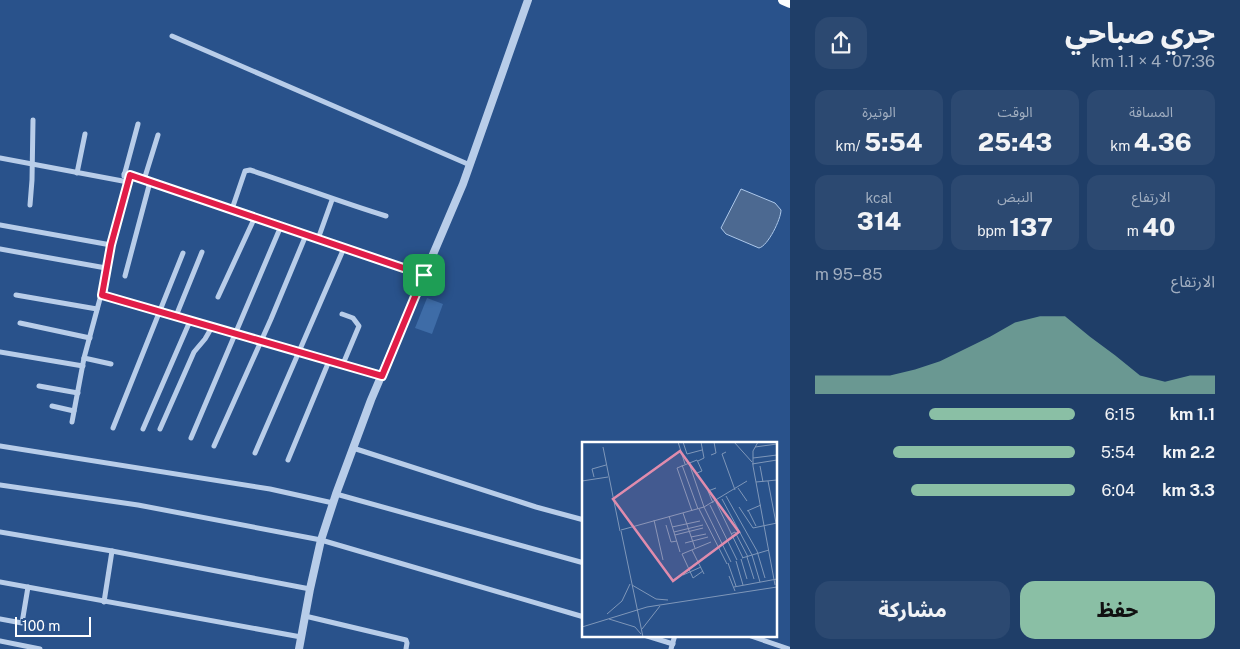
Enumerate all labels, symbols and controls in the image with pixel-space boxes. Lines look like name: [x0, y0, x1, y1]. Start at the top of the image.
text: جري صباحي: [1065, 16, 1215, 49]
button: share: [815, 17, 867, 69]
text: 07:36 · 4 × 1.1 km: [1091, 52, 1215, 71]
text: الوتيرة: [862, 104, 896, 120]
text: الوقت: [997, 104, 1033, 120]
text: المسافة: [1129, 104, 1173, 120]
text: 5:54: [864, 127, 922, 157]
text: 25:43: [978, 127, 1052, 157]
text: 4.36: [1134, 127, 1192, 157]
text: /km: [836, 138, 864, 154]
text: km: [1110, 138, 1134, 154]
text: النبض: [997, 189, 1033, 205]
text: الارتفاع: [1132, 189, 1170, 205]
text: kcal: [865, 190, 893, 206]
text: 314: [857, 206, 901, 236]
text: 137: [1009, 212, 1053, 242]
text: 40: [1142, 212, 1175, 242]
text: bpm: [977, 223, 1009, 239]
text: m: [1127, 223, 1142, 239]
pin: [403, 254, 445, 296]
icon: arrive: [410, 261, 438, 289]
text: 85–95 m: [815, 265, 882, 284]
text: الارتفاع: [1171, 272, 1215, 291]
text: 6:15: [1105, 405, 1135, 424]
text: 1.1 km: [1170, 405, 1215, 424]
inset map: [582, 442, 778, 636]
text: 5:54: [1101, 443, 1135, 462]
text: 2.2 km: [1163, 443, 1215, 462]
text: 6:04: [1102, 481, 1135, 500]
text: 3.3 km: [1162, 481, 1215, 500]
button: مشاركة: [815, 581, 1010, 639]
button: حفظ: [1020, 581, 1215, 639]
scale bar: [15, 614, 91, 637]
text: 100 m: [22, 618, 60, 634]

